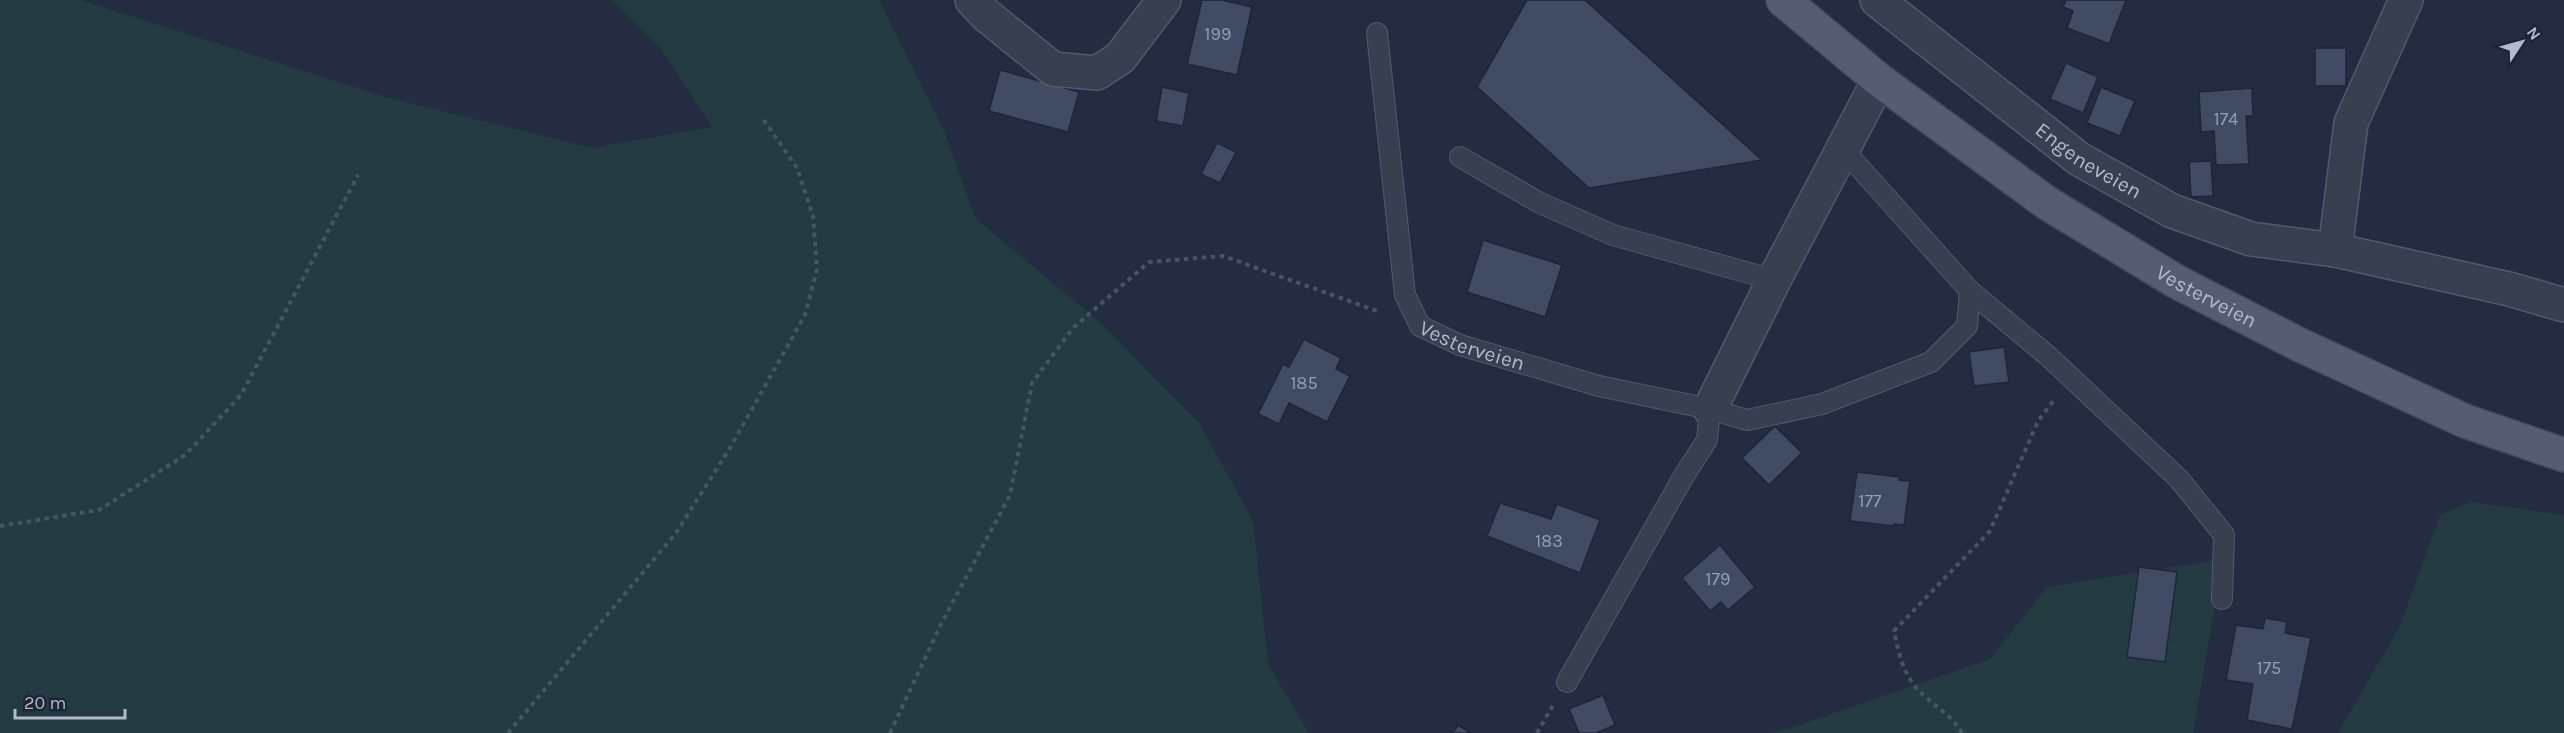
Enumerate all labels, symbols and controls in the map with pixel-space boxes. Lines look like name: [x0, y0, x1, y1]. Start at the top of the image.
north arrow: [2492, 12, 2552, 72]
house number: 199: [1205, 23, 1231, 45]
text: N: [2523, 23, 2545, 44]
house number: 174: [2214, 108, 2238, 130]
street label: Engeneveien: [2031, 117, 2146, 204]
street label: Vesterveien: [2152, 260, 2261, 333]
street label: Vesterveien: [1416, 316, 1528, 375]
house number: 185: [1290, 372, 1318, 394]
house number: 177: [1859, 490, 1882, 512]
house number: 183: [1535, 530, 1563, 552]
house number: 179: [1706, 568, 1730, 590]
house number: 175: [2257, 657, 2281, 679]
scale bar: [15, 682, 124, 720]
text: 20 m: [24, 692, 66, 714]

